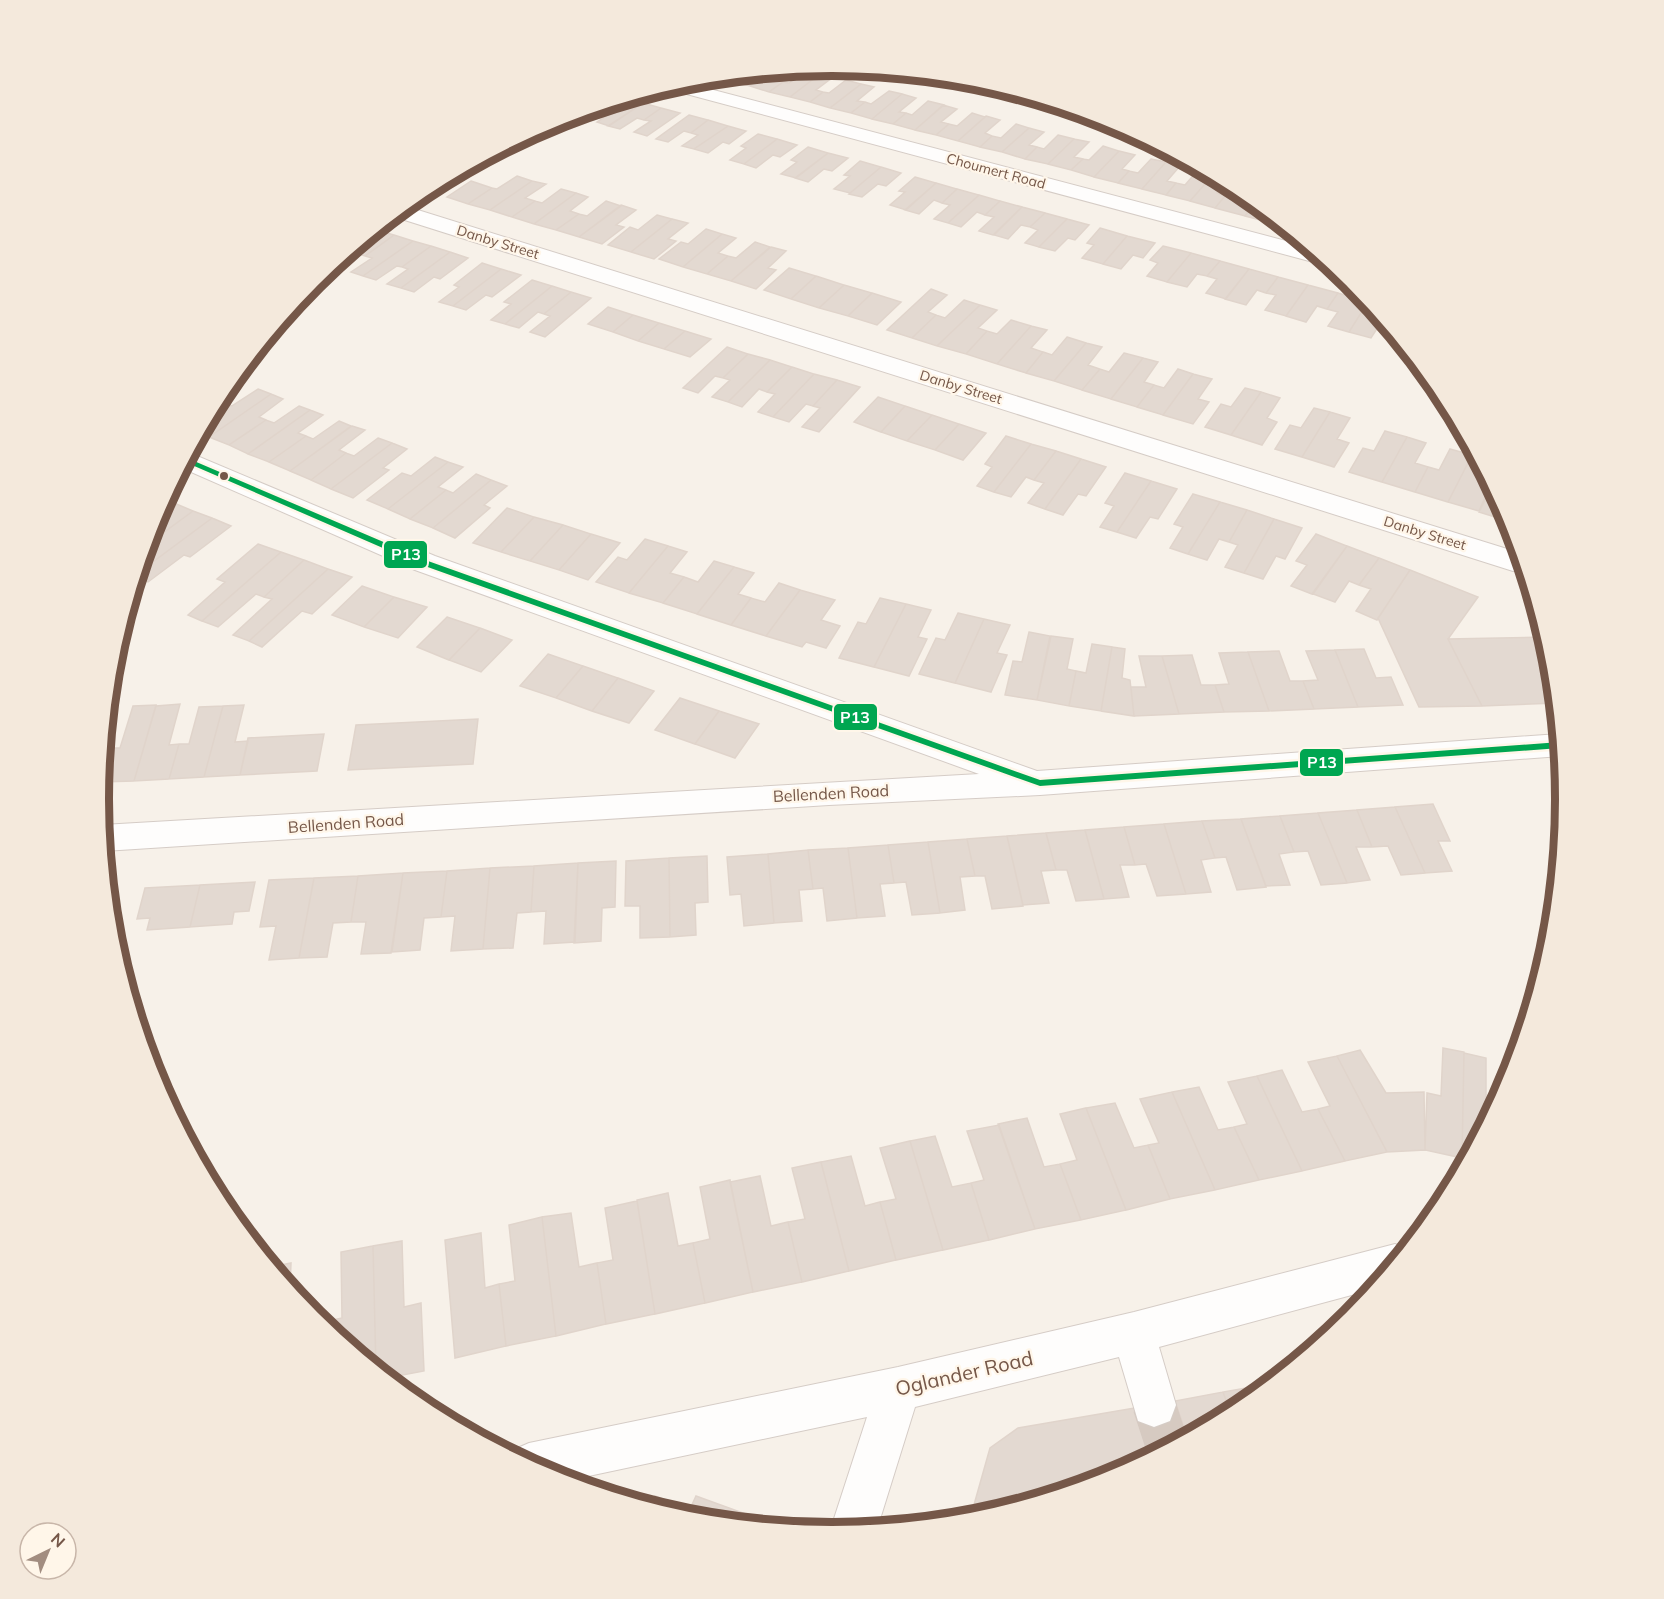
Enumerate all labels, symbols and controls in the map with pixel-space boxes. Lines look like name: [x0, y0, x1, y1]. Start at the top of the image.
street label: Choumert Road: [944, 149, 1048, 193]
street label: Danby Street: [455, 221, 541, 263]
street label: Danby Street: [918, 366, 1004, 408]
unlabelled marker: [218, 470, 230, 482]
street label: Danby Street: [1382, 512, 1468, 554]
line badge: P13: [383, 540, 428, 569]
text: P13: [391, 544, 421, 564]
line badge: P13: [833, 703, 878, 731]
text: P13: [840, 707, 870, 727]
line badge: P13: [1299, 748, 1344, 777]
text: P13: [1307, 752, 1337, 772]
street label: Bellenden Road: [772, 780, 890, 806]
street label: Bellenden Road: [287, 809, 405, 837]
street label: Oglander Road: [893, 1345, 1035, 1401]
north arrow: [18, 1521, 78, 1581]
text: N: [47, 1529, 69, 1551]

